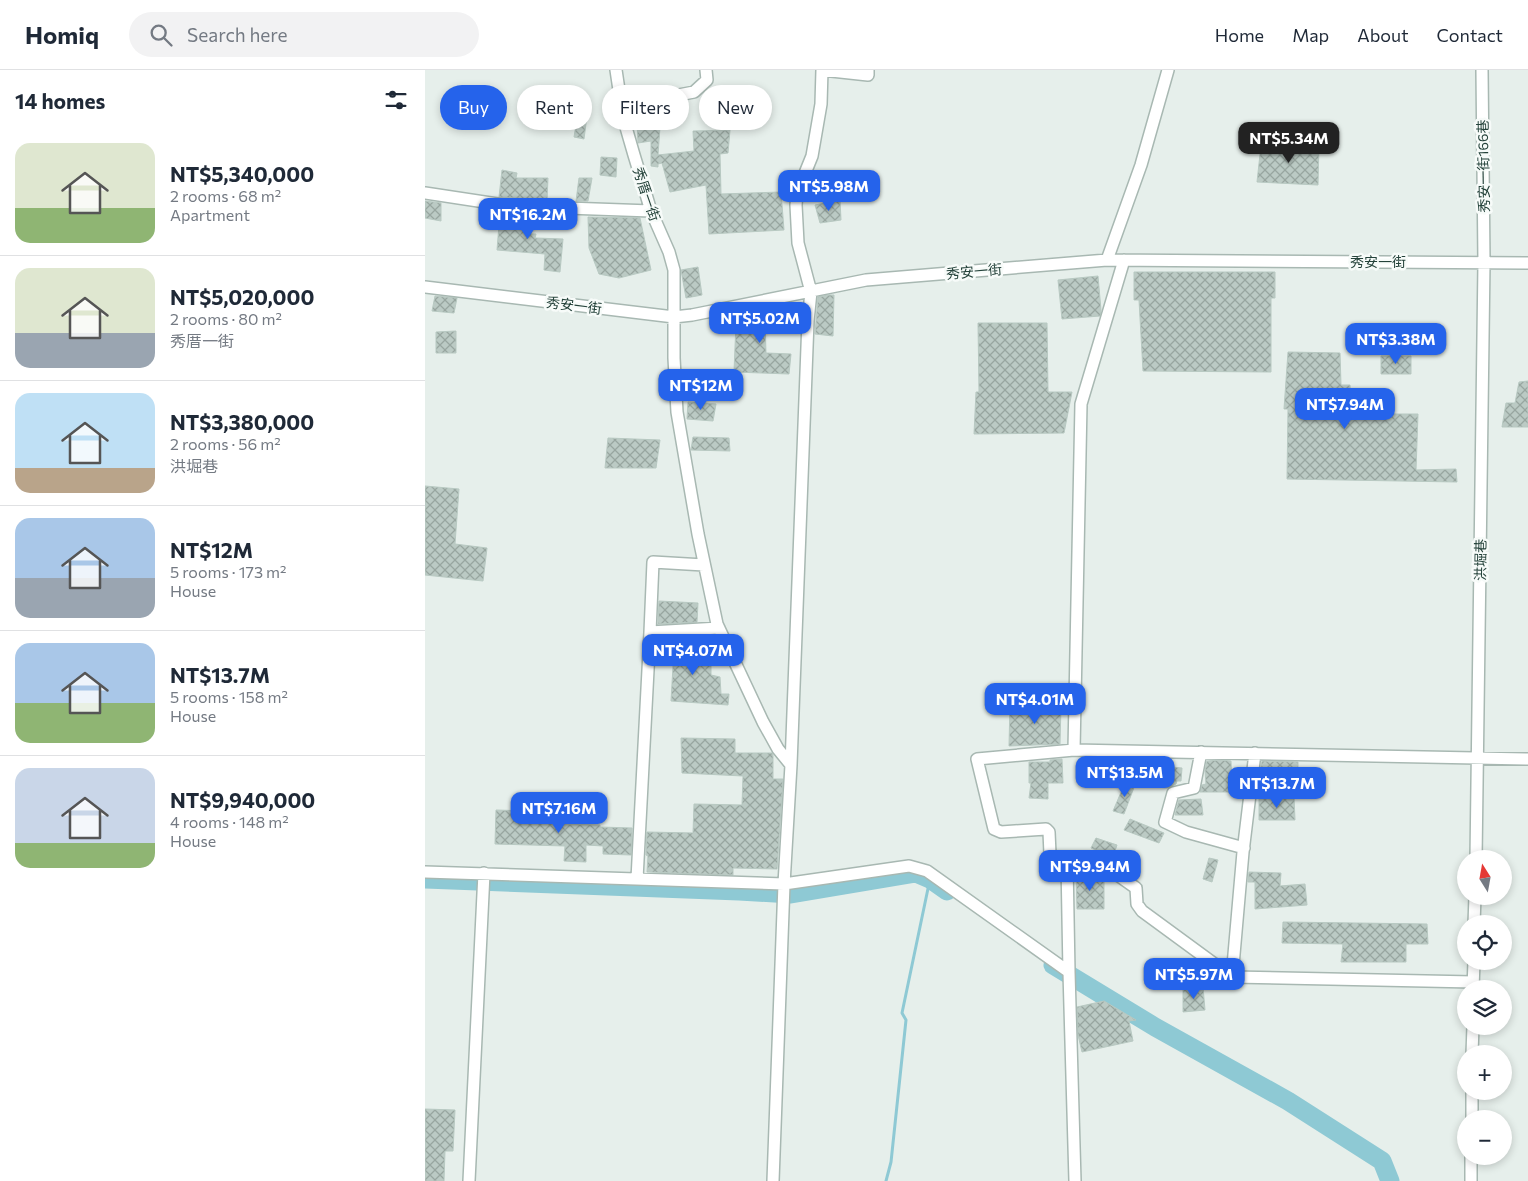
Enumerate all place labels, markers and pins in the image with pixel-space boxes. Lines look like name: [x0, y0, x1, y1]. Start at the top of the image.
pin: NT$5.34M: [1237, 122, 1341, 164]
pin: NT$5.98M: [777, 170, 881, 212]
pin: NT$16.2M: [476, 198, 580, 240]
pin: NT$5.02M: [708, 302, 812, 344]
pin: NT$3.38M: [1344, 322, 1448, 365]
pin: NT$12M: [660, 368, 742, 411]
pin: NT$7.94M: [1293, 388, 1397, 430]
pin: NT$4.07M: [641, 634, 745, 676]
pin: NT$4.01M: [983, 682, 1087, 725]
pin: NT$13.5M: [1073, 756, 1177, 798]
pin: NT$13.7M: [1225, 766, 1329, 809]
pin: NT$7.16M: [507, 792, 611, 834]
pin: NT$9.94M: [1038, 850, 1142, 892]
pin: NT$5.97M: [1142, 958, 1246, 1000]

